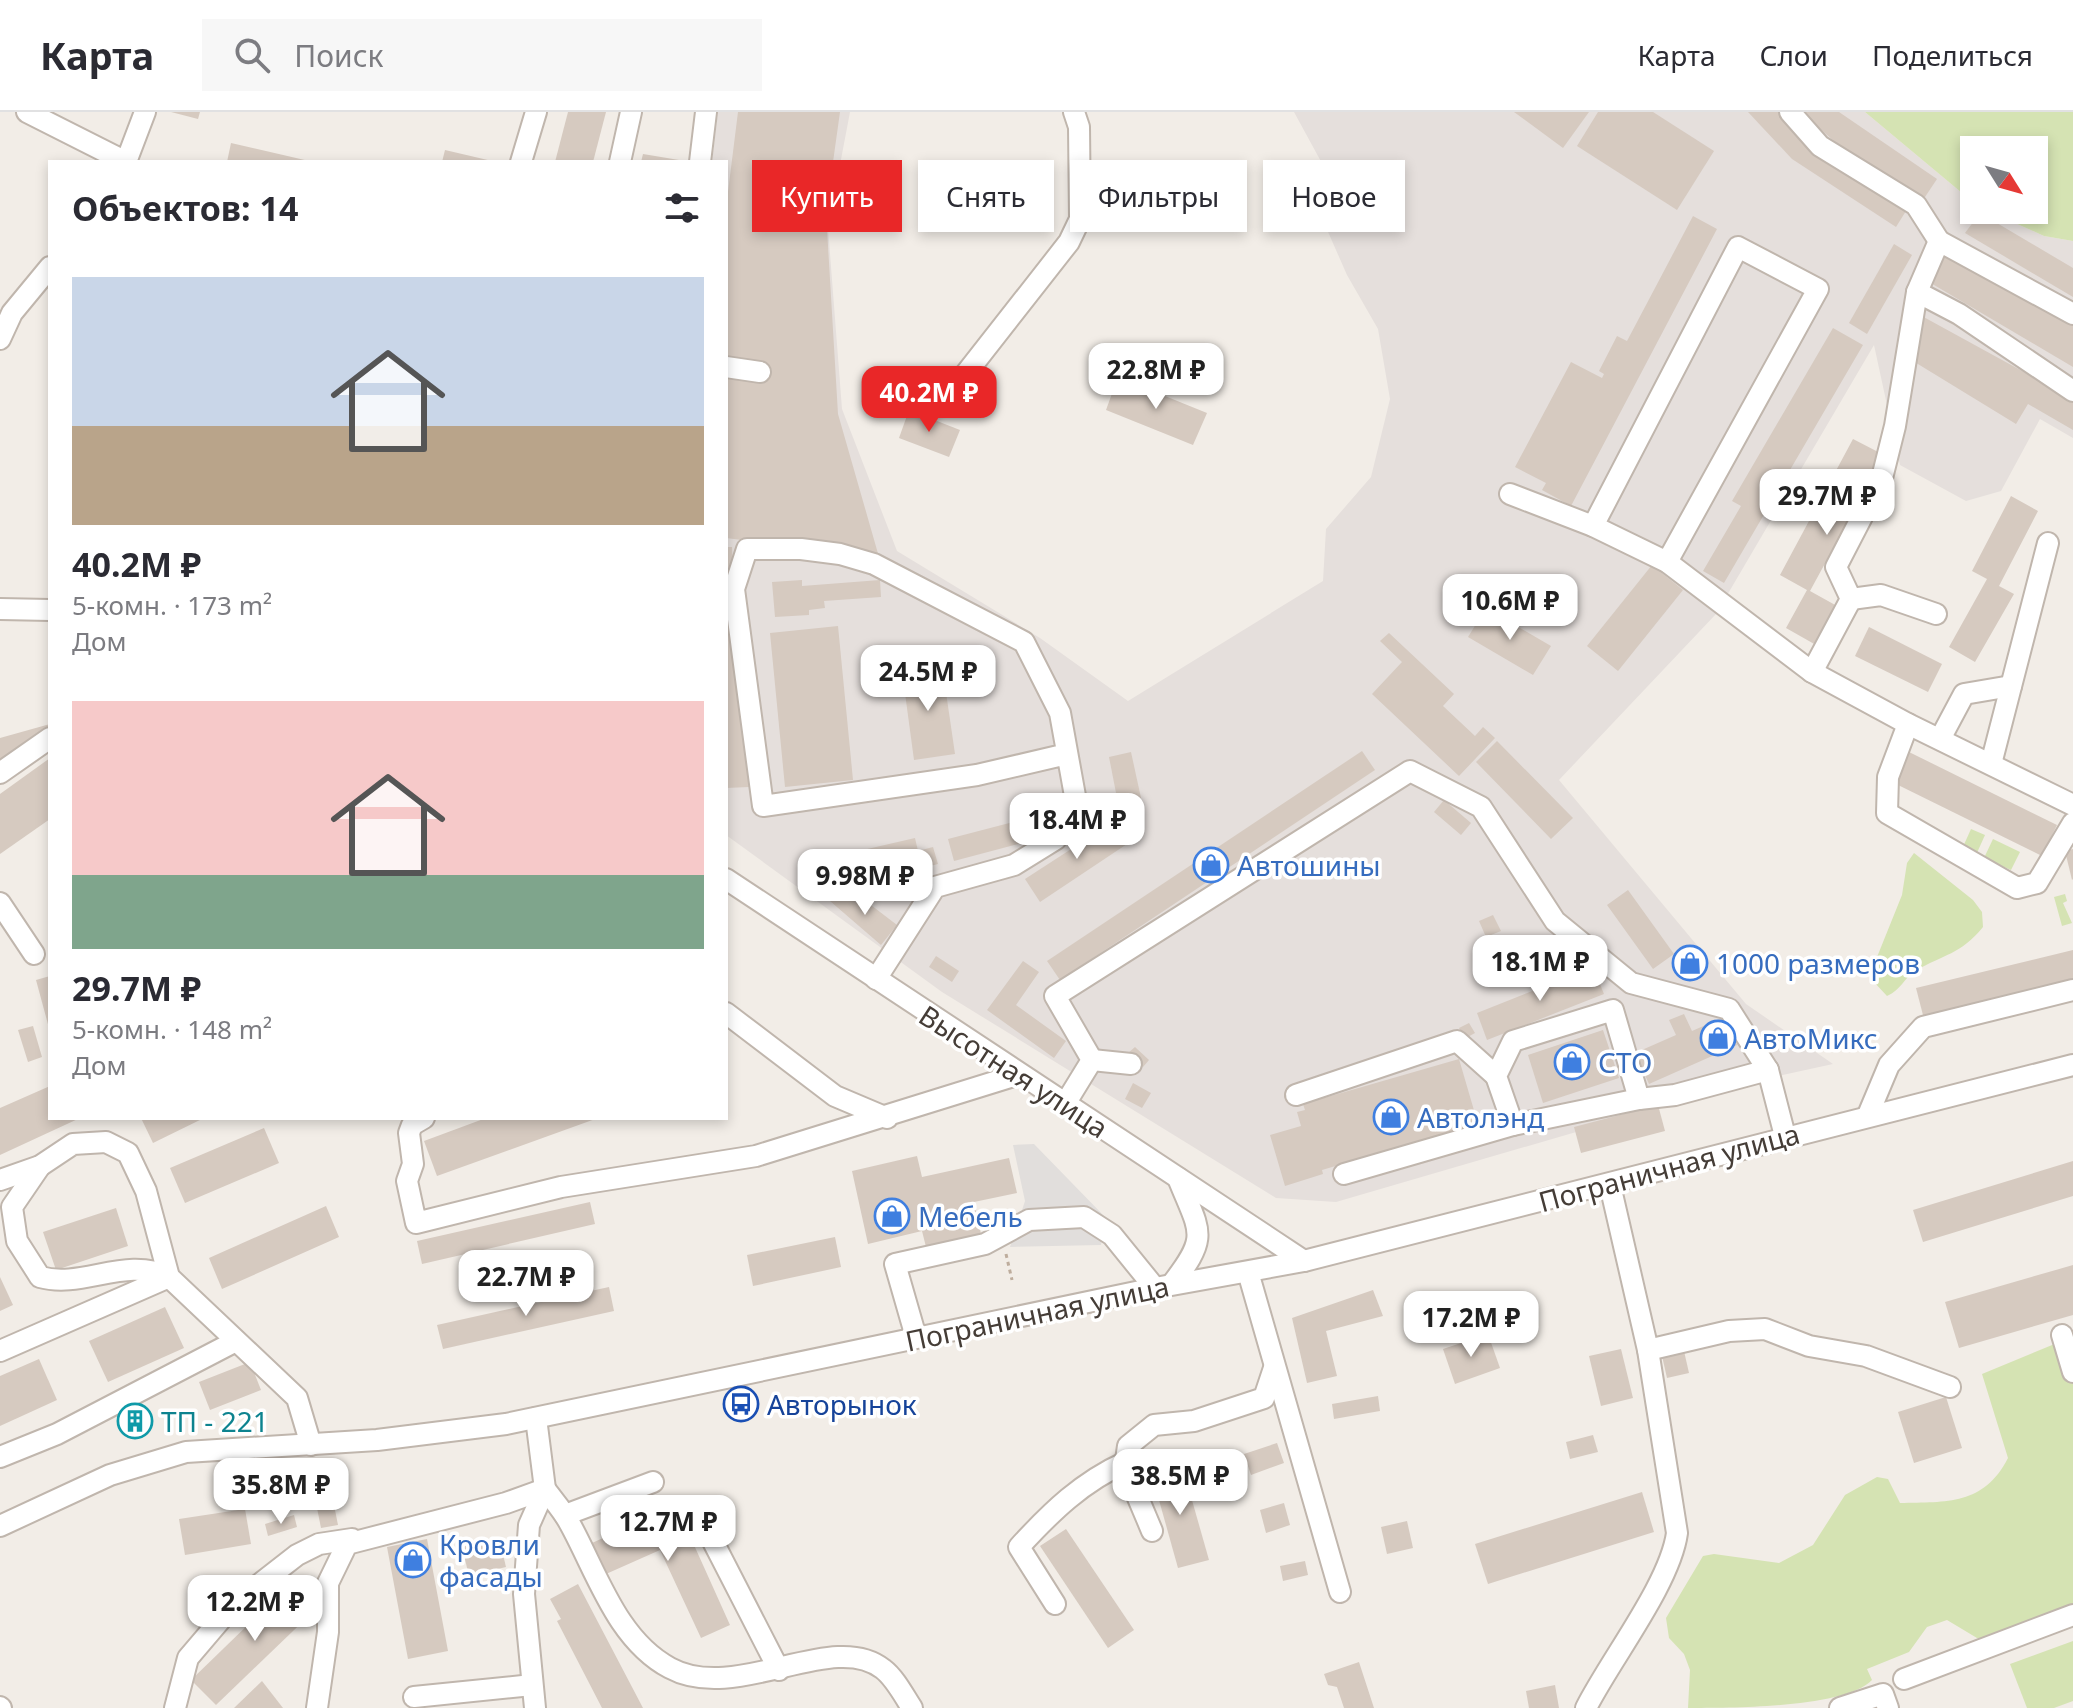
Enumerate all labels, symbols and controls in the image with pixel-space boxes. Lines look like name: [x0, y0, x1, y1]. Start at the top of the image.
search box: [202, 19, 762, 91]
text: Карта: [40, 29, 154, 81]
icon: search: [230, 33, 274, 77]
text: Поиск: [294, 35, 383, 76]
text: Карта: [1637, 36, 1716, 74]
text: Слои: [1760, 36, 1828, 74]
text: Поделиться: [1872, 36, 2033, 74]
north arrow: [1960, 136, 2048, 224]
map controls: [1960, 136, 2048, 224]
chip: Купить: [752, 160, 902, 232]
chip: Снять: [918, 160, 1054, 232]
chip: Фильтры: [1070, 160, 1247, 232]
chip: Новое: [1263, 160, 1405, 232]
text: Объектов: 14: [72, 185, 298, 231]
icon: filters: [660, 186, 704, 230]
icon: home: [316, 329, 460, 473]
pin: 22.8M ₽: [1082, 343, 1230, 411]
text: 22.8M ₽: [1107, 351, 1205, 387]
pin: 40.2M ₽: [855, 366, 1003, 434]
text: 40.2M ₽: [880, 374, 978, 410]
pin: 29.7M ₽: [1753, 469, 1901, 537]
text: 29.7M ₽: [1778, 477, 1876, 513]
text: 40.2M ₽: [72, 541, 201, 587]
pin: 10.6M ₽: [1436, 574, 1584, 642]
text: 10.6M ₽: [1461, 582, 1559, 618]
text: 5-комн. · 173 m²: [72, 587, 272, 623]
text: Дом: [72, 623, 126, 659]
pin: 24.5M ₽: [854, 645, 1002, 713]
text: 24.5M ₽: [879, 653, 977, 689]
icon: home: [316, 753, 460, 897]
pin: 18.4M ₽: [1003, 793, 1151, 861]
text: 18.4M ₽: [1028, 801, 1126, 837]
shop icon: Автошины: [1192, 846, 1230, 884]
place label: Автошины: [1237, 846, 1381, 884]
pin: 9.98M ₽: [791, 849, 939, 917]
text: 9.98M ₽: [816, 857, 914, 893]
pin: 18.1M ₽: [1466, 935, 1614, 1003]
text: 18.1M ₽: [1491, 943, 1589, 979]
shop icon: 1000 размеров: [1671, 944, 1709, 982]
place label: 1000 размеров: [1716, 944, 1920, 982]
text: 29.7M ₽: [72, 965, 201, 1011]
street label: Высотная улица: [912, 996, 1116, 1146]
text: 5-комн. · 148 m²: [72, 1011, 272, 1047]
shop icon: АвтоМикс: [1699, 1019, 1737, 1057]
place label: АвтоМикс: [1744, 1019, 1878, 1057]
shop icon: СТО: [1553, 1043, 1591, 1081]
place label: СТО: [1598, 1043, 1652, 1081]
text: Дом: [72, 1047, 126, 1083]
shop icon: Автолэнд: [1372, 1098, 1410, 1136]
place label: Автолэнд: [1417, 1098, 1544, 1136]
street label: Пограничная улица: [1534, 1114, 1804, 1220]
shop icon: Мебель: [873, 1197, 911, 1235]
place label: Мебель: [918, 1197, 1023, 1235]
pin: 22.7M ₽: [452, 1250, 600, 1318]
text: 22.7M ₽: [477, 1258, 575, 1294]
street label: Пограничная улица: [902, 1266, 1172, 1360]
pin: 17.2M ₽: [1397, 1291, 1545, 1359]
text: 17.2M ₽: [1422, 1299, 1520, 1335]
bus stop icon: Авторынок: [722, 1385, 760, 1423]
place label: Авторынок: [767, 1385, 917, 1423]
building icon: ТП - 221: [116, 1402, 154, 1440]
place label: ТП - 221: [161, 1402, 269, 1440]
pin: 38.5M ₽: [1106, 1449, 1254, 1517]
text: 38.5M ₽: [1131, 1457, 1229, 1493]
pin: 35.8M ₽: [207, 1458, 355, 1526]
text: 35.8M ₽: [232, 1466, 330, 1502]
pin: 12.7M ₽: [594, 1495, 742, 1563]
text: 12.7M ₽: [619, 1503, 717, 1539]
place label: Кровли фасады: [439, 1525, 543, 1595]
shop icon: Кровли фасады: [394, 1541, 432, 1579]
pin: 12.2M ₽: [181, 1575, 329, 1643]
text: 12.2M ₽: [206, 1583, 304, 1619]

